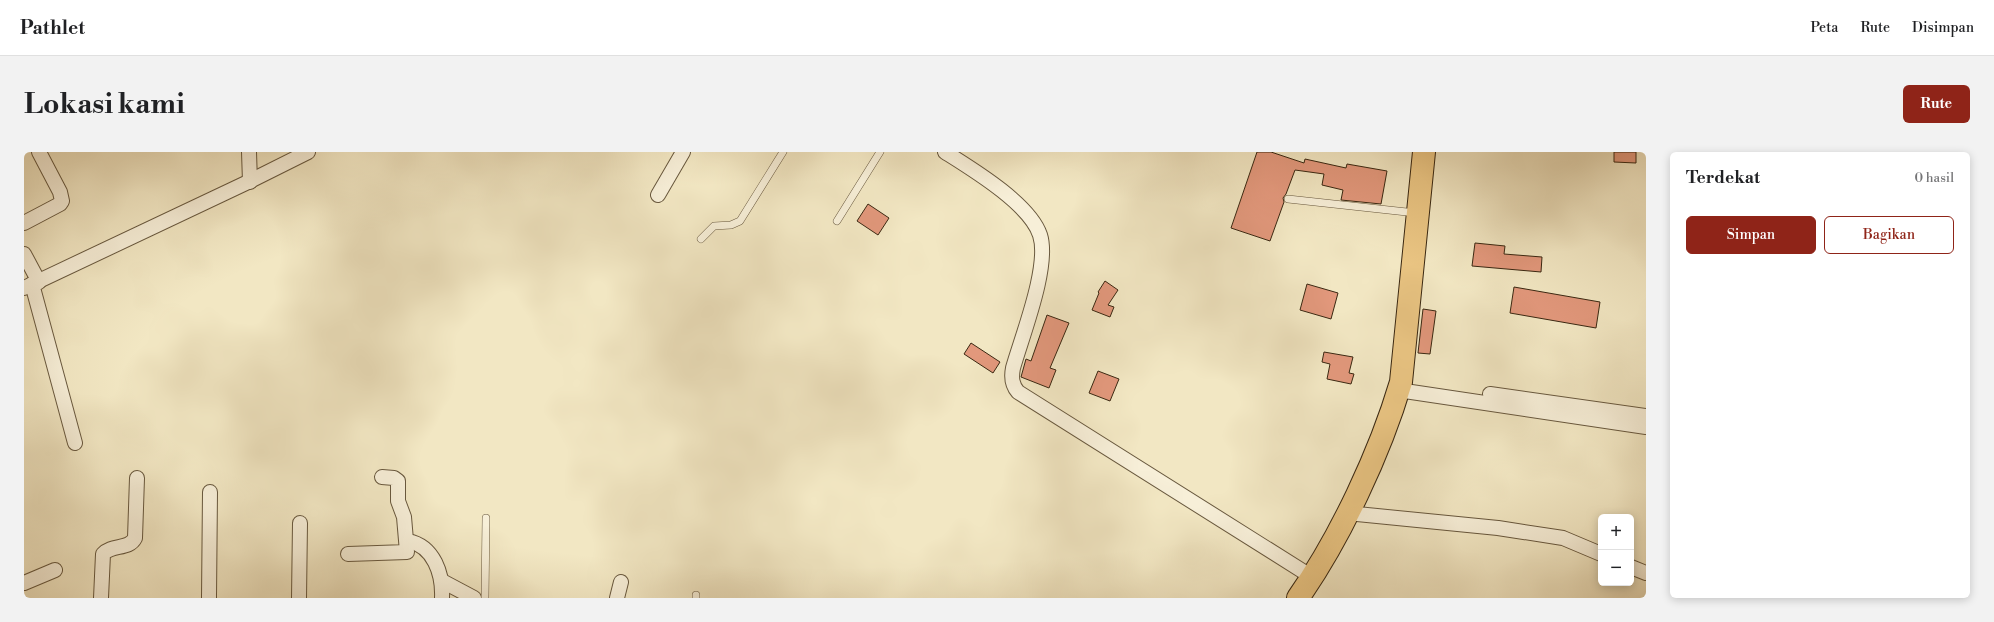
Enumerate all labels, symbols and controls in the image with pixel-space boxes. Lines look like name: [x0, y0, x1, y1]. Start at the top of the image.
text: Pathlet: [20, 16, 85, 40]
text: Peta: [1810, 19, 1838, 37]
text: Rute: [1860, 19, 1890, 37]
text: Disimpan: [1912, 19, 1974, 37]
button: Rute: [1903, 85, 1970, 123]
text: Lokasi kami: [24, 87, 185, 122]
text: Terdekat: [1686, 167, 1760, 189]
text: 0 hasil: [1915, 170, 1954, 186]
button: Simpan: [1686, 216, 1816, 254]
button: Bagikan: [1824, 216, 1954, 254]
map controls: [1598, 514, 1634, 586]
button: +: [1598, 514, 1634, 550]
button: −: [1598, 550, 1634, 586]

